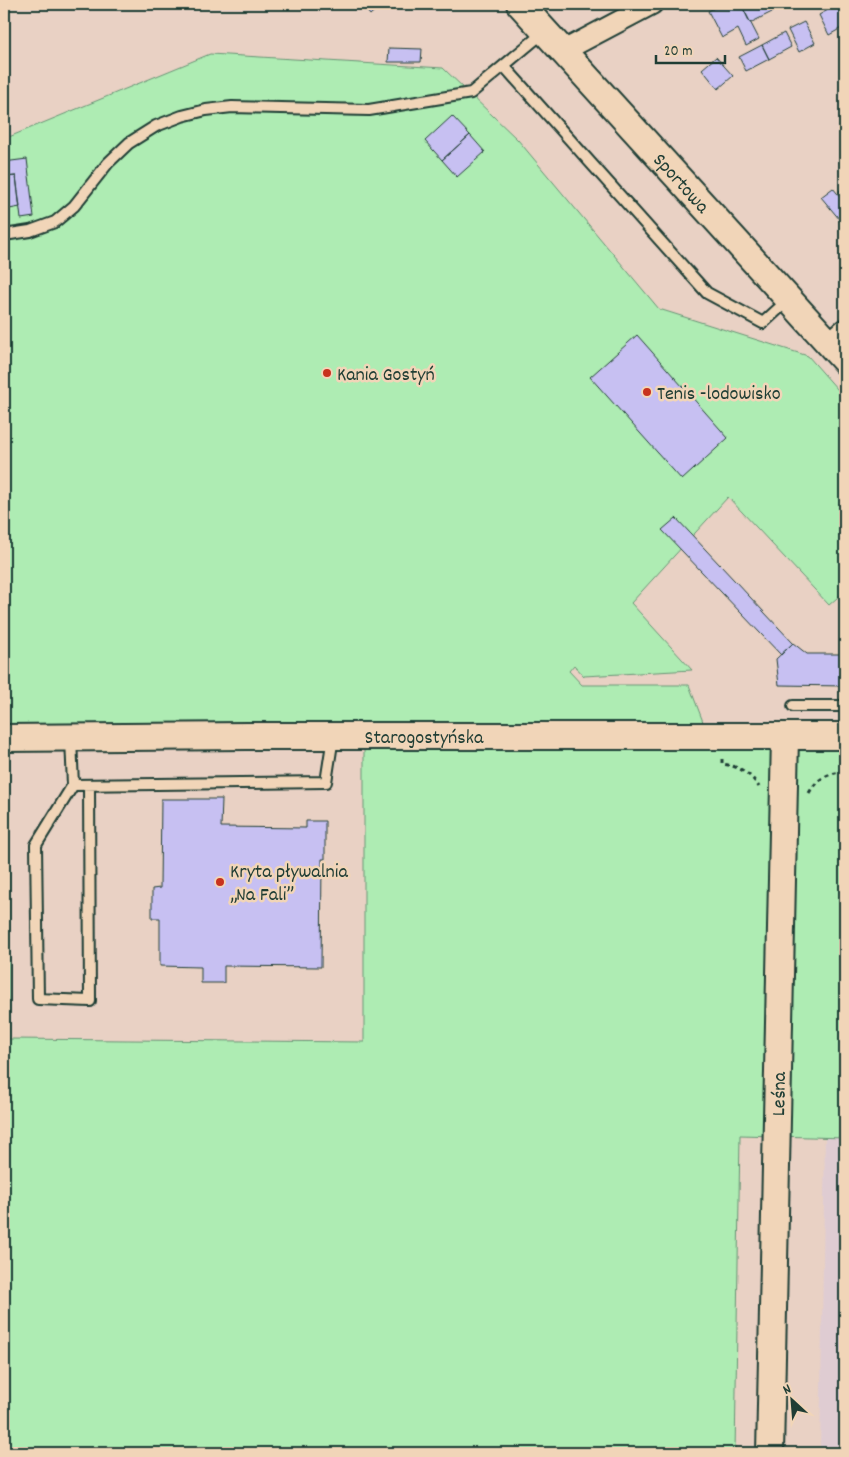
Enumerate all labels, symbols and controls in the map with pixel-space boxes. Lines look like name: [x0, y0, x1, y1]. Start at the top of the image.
scale bar: [656, 32, 725, 64]
text: 20 m: [664, 41, 692, 63]
street label: Sportowa: [645, 148, 715, 221]
place label: Kania Gostyń: [337, 362, 435, 390]
marker: Kania Gostyń: [321, 367, 333, 379]
place label: Tenis -lodowisko: [657, 381, 781, 409]
marker: Tenis -lodowisko: [641, 386, 653, 398]
street label: Starogostyńska: [365, 725, 484, 753]
place label: Kryta pływalnia „Na Fali”: [230, 859, 348, 910]
marker: Kryta pływalnia „Na Fali”: [214, 876, 226, 888]
street label: Leśna: [766, 1071, 795, 1117]
north arrow: [766, 1374, 816, 1424]
text: N: [780, 1380, 795, 1401]

